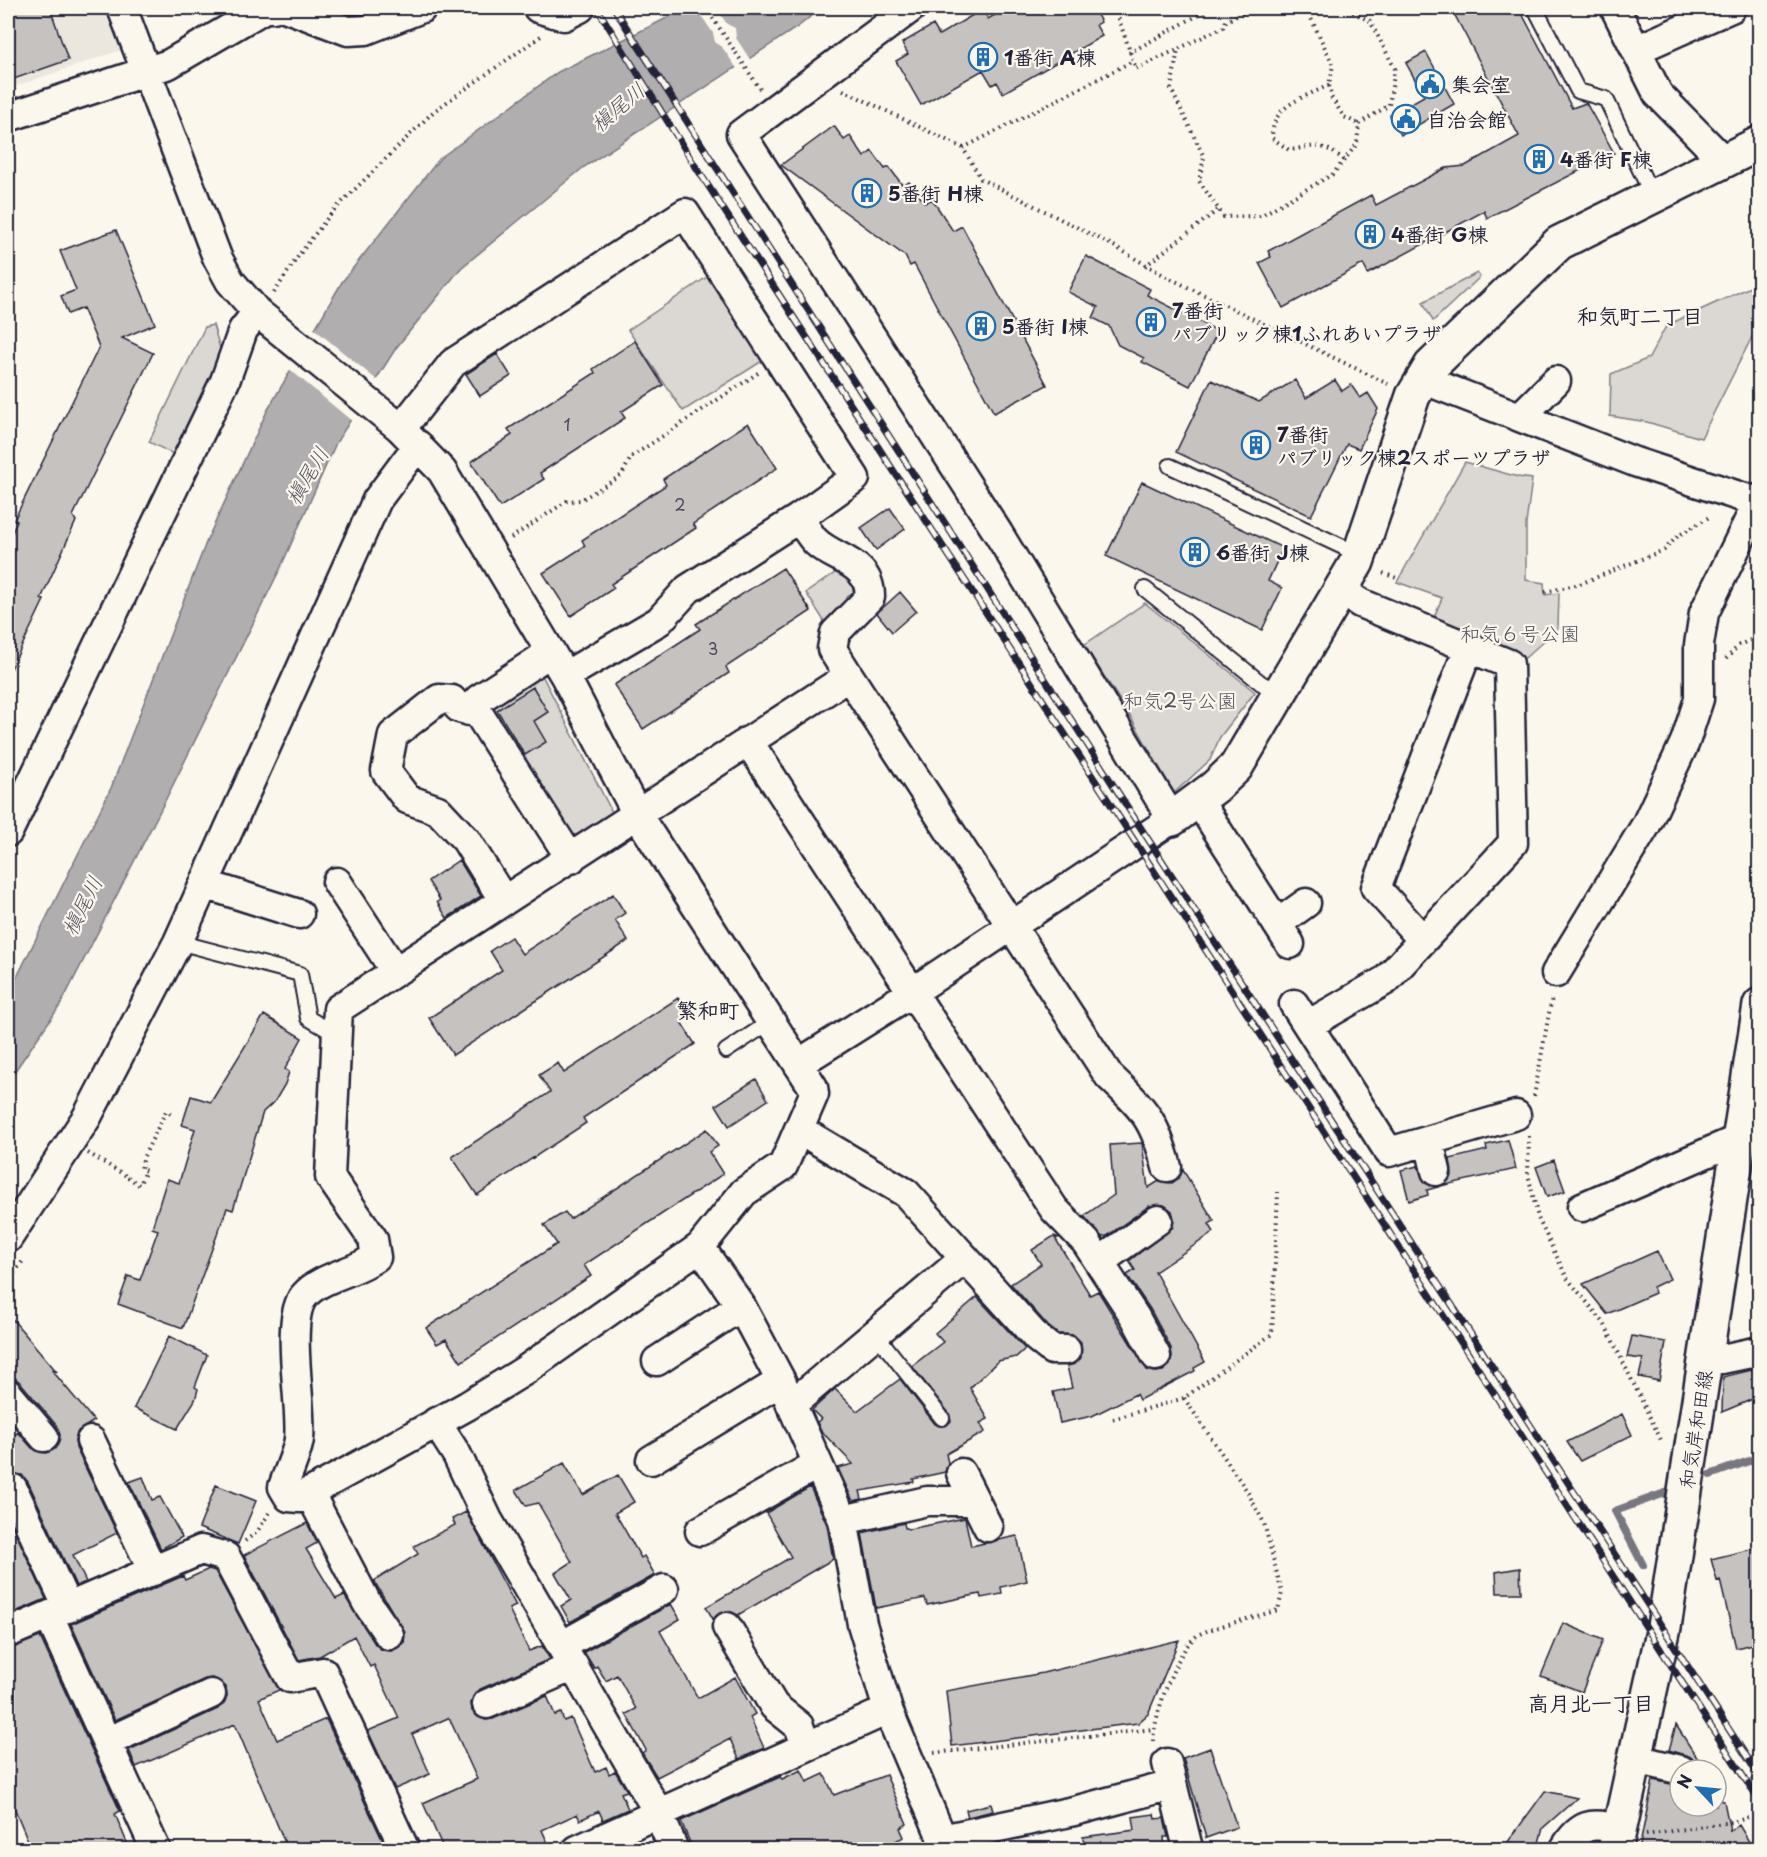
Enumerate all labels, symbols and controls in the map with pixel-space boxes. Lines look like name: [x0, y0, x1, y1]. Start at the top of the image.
building icon: 1番街 A棟: [967, 41, 999, 73]
place label: 1番街 A棟: [1004, 42, 1097, 72]
public building icon: 集会室: [1414, 68, 1446, 100]
place label: 集会室: [1451, 69, 1511, 99]
water label: 槇尾川: [583, 73, 651, 139]
public building icon: 自治会館: [1390, 103, 1422, 135]
place label: 自治会館: [1427, 104, 1507, 134]
building icon: 4番街 F棟: [1523, 143, 1555, 175]
place label: 4番街 F棟: [1560, 144, 1653, 174]
building icon: 5番街 H棟: [851, 177, 883, 209]
place label: 5番街 H棟: [888, 178, 984, 208]
building icon: 4番街 G棟: [1354, 218, 1386, 250]
place label: 4番街 G棟: [1391, 219, 1488, 249]
place label: 7番街 パブリック棟1ふれあいプラザ: [1172, 295, 1442, 348]
district label: 和気町二丁目: [1577, 299, 1703, 331]
building icon: 7番街 パブリック棟1ふれあいプラザ: [1135, 306, 1167, 338]
building icon: 5番街 I棟: [965, 310, 997, 342]
place label: 5番街 I棟: [1002, 311, 1089, 341]
house number: 1: [563, 412, 571, 436]
place label: 7番街 パブリック棟2スポーツプラザ: [1277, 419, 1551, 472]
building icon: 7番街 パブリック棟2スポーツプラザ: [1240, 429, 1272, 461]
water label: 槇尾川: [276, 440, 336, 510]
house number: 2: [674, 492, 686, 516]
building icon: 6番街 J棟: [1179, 536, 1211, 568]
place label: 6番街 J棟: [1216, 537, 1310, 567]
park label: 和気６号公園: [1460, 618, 1580, 648]
house number: 3: [708, 636, 718, 660]
park label: 和気2号公園: [1123, 685, 1237, 715]
water label: 槇尾川: [52, 870, 110, 940]
district label: 繁和町: [677, 993, 740, 1025]
street label: 和気岸和田線: [1671, 1367, 1719, 1491]
district label: 高月北一丁目: [1528, 1686, 1654, 1718]
north arrow: [1668, 1758, 1728, 1818]
text: N: [1670, 1770, 1697, 1792]

